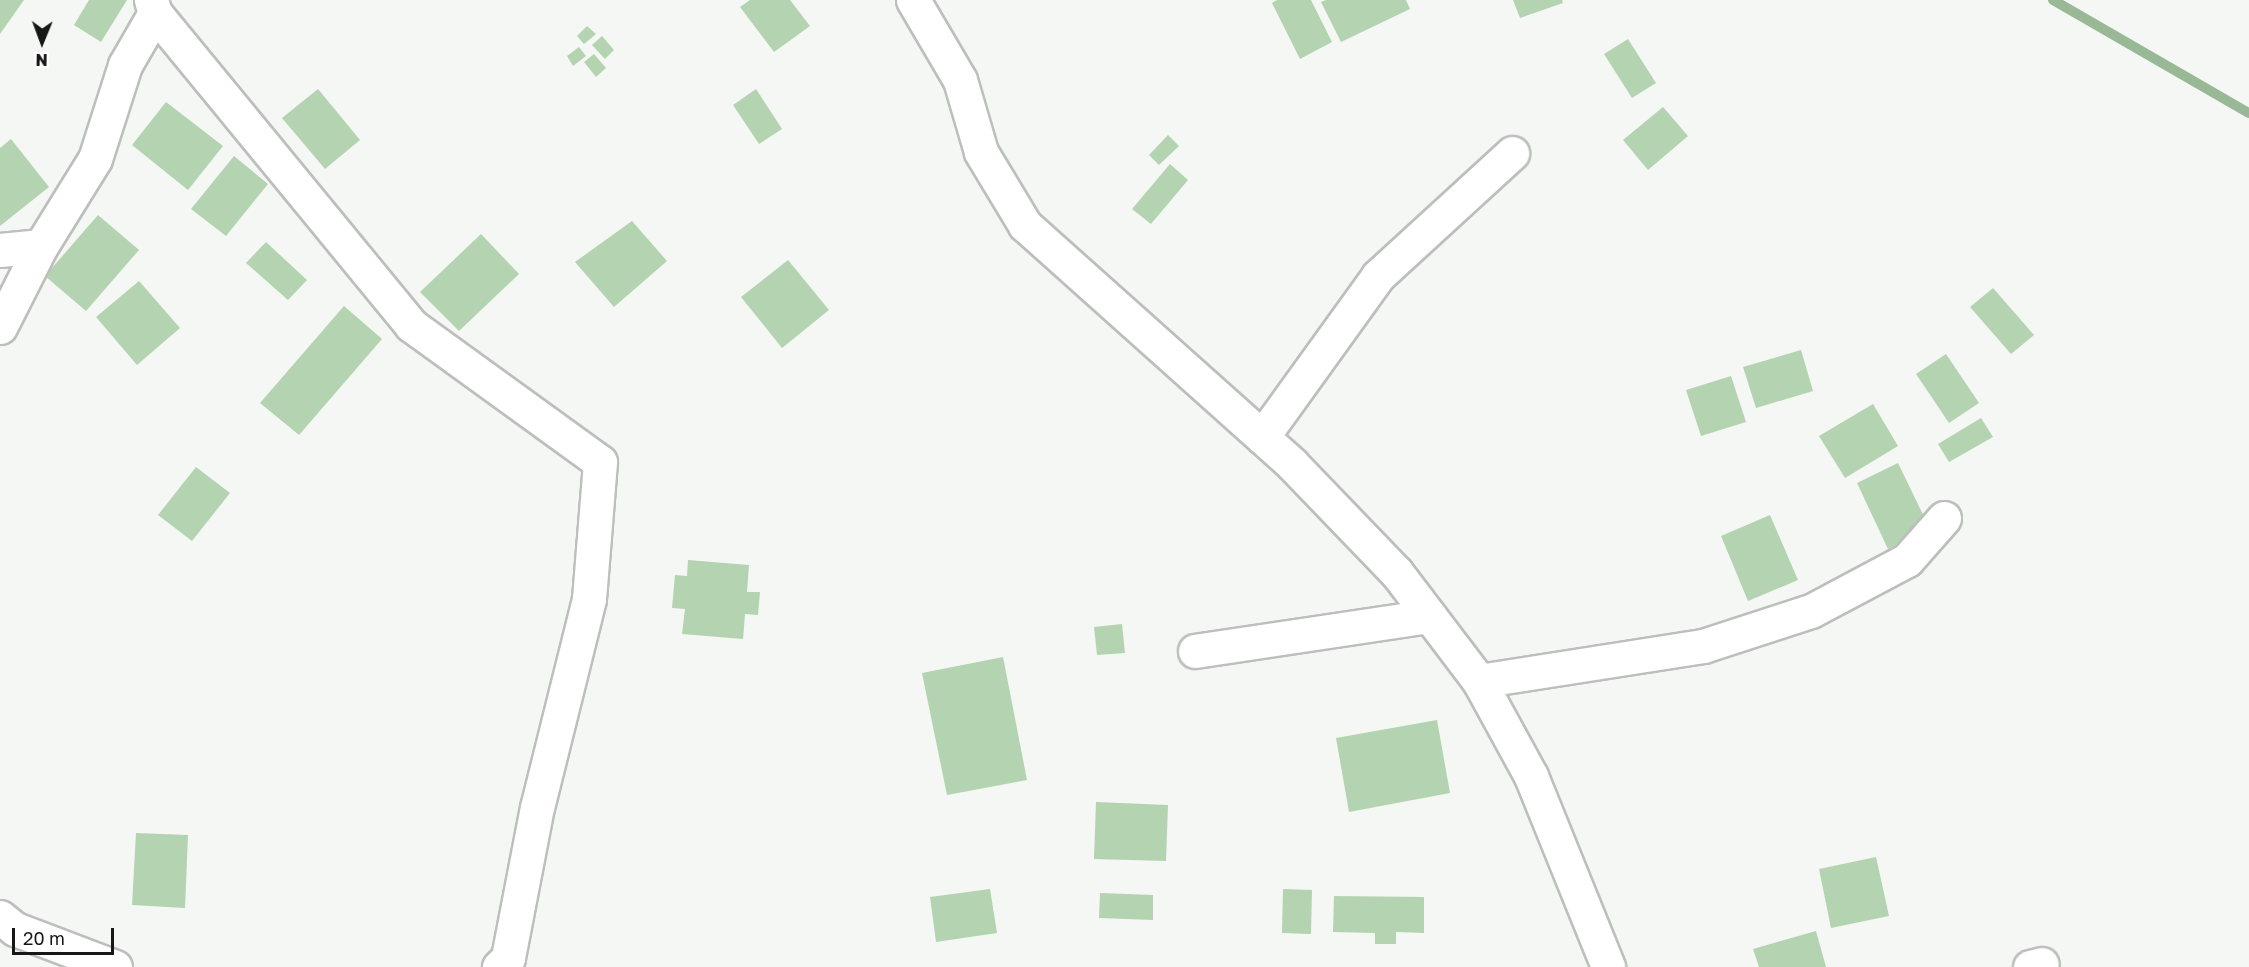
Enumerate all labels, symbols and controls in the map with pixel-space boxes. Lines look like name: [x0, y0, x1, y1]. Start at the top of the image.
north arrow: [12, 12, 72, 72]
text: N: [35, 50, 48, 70]
scale bar: [15, 916, 117, 954]
text: 20 m: [23, 927, 65, 949]

